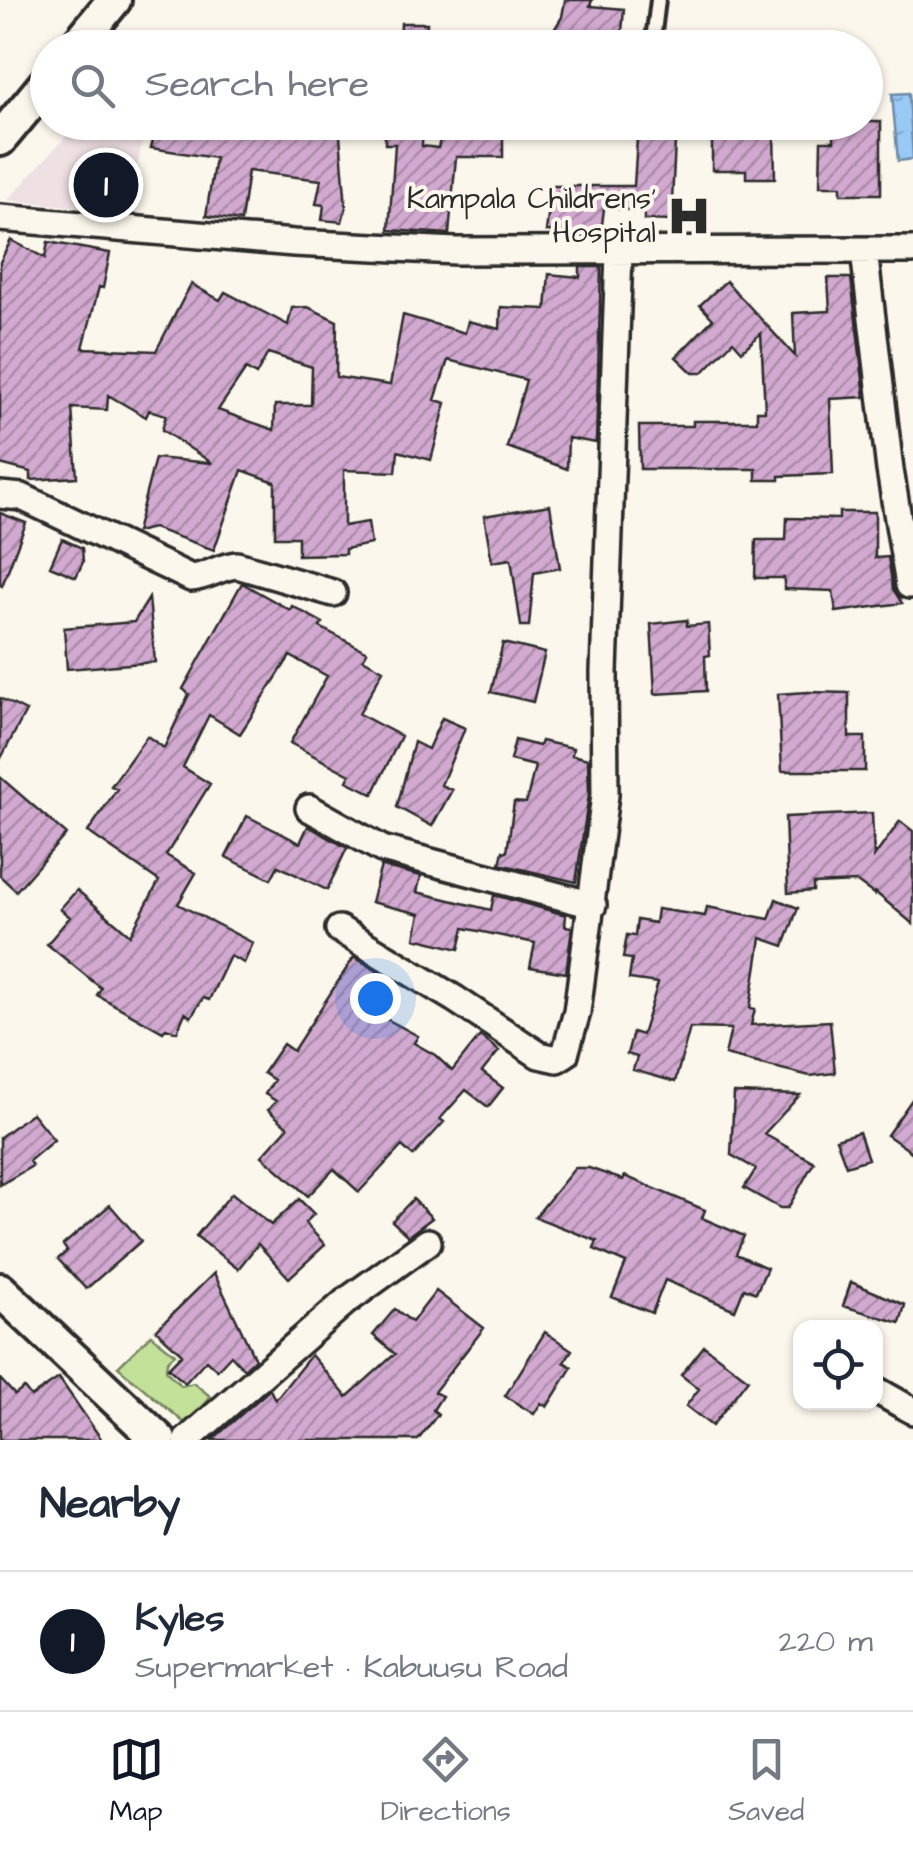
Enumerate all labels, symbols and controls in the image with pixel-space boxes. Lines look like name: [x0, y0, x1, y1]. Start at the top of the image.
search box: [30, 30, 883, 140]
icon: search: [65, 58, 120, 113]
text: Search here: [145, 59, 369, 111]
pin: 1: [74, 148, 138, 222]
place label: Kampala Childrens' Hospital: [407, 178, 656, 254]
hospital icon: Kampala Childrens' Hospital: [665, 192, 713, 240]
your location: [350, 973, 401, 1024]
map controls: [793, 1320, 883, 1410]
button: locate: [793, 1320, 883, 1410]
text: Nearby: [40, 1476, 180, 1534]
text: Kyles: [135, 1593, 224, 1645]
text: 1: [70, 1619, 75, 1664]
text: 220 m: [778, 1619, 873, 1664]
text: Supermarket · Kabuusu Road: [135, 1645, 568, 1690]
tab: Map: [109, 1732, 164, 1831]
tab: Directions: [381, 1732, 511, 1831]
tab: Saved: [728, 1732, 804, 1831]

